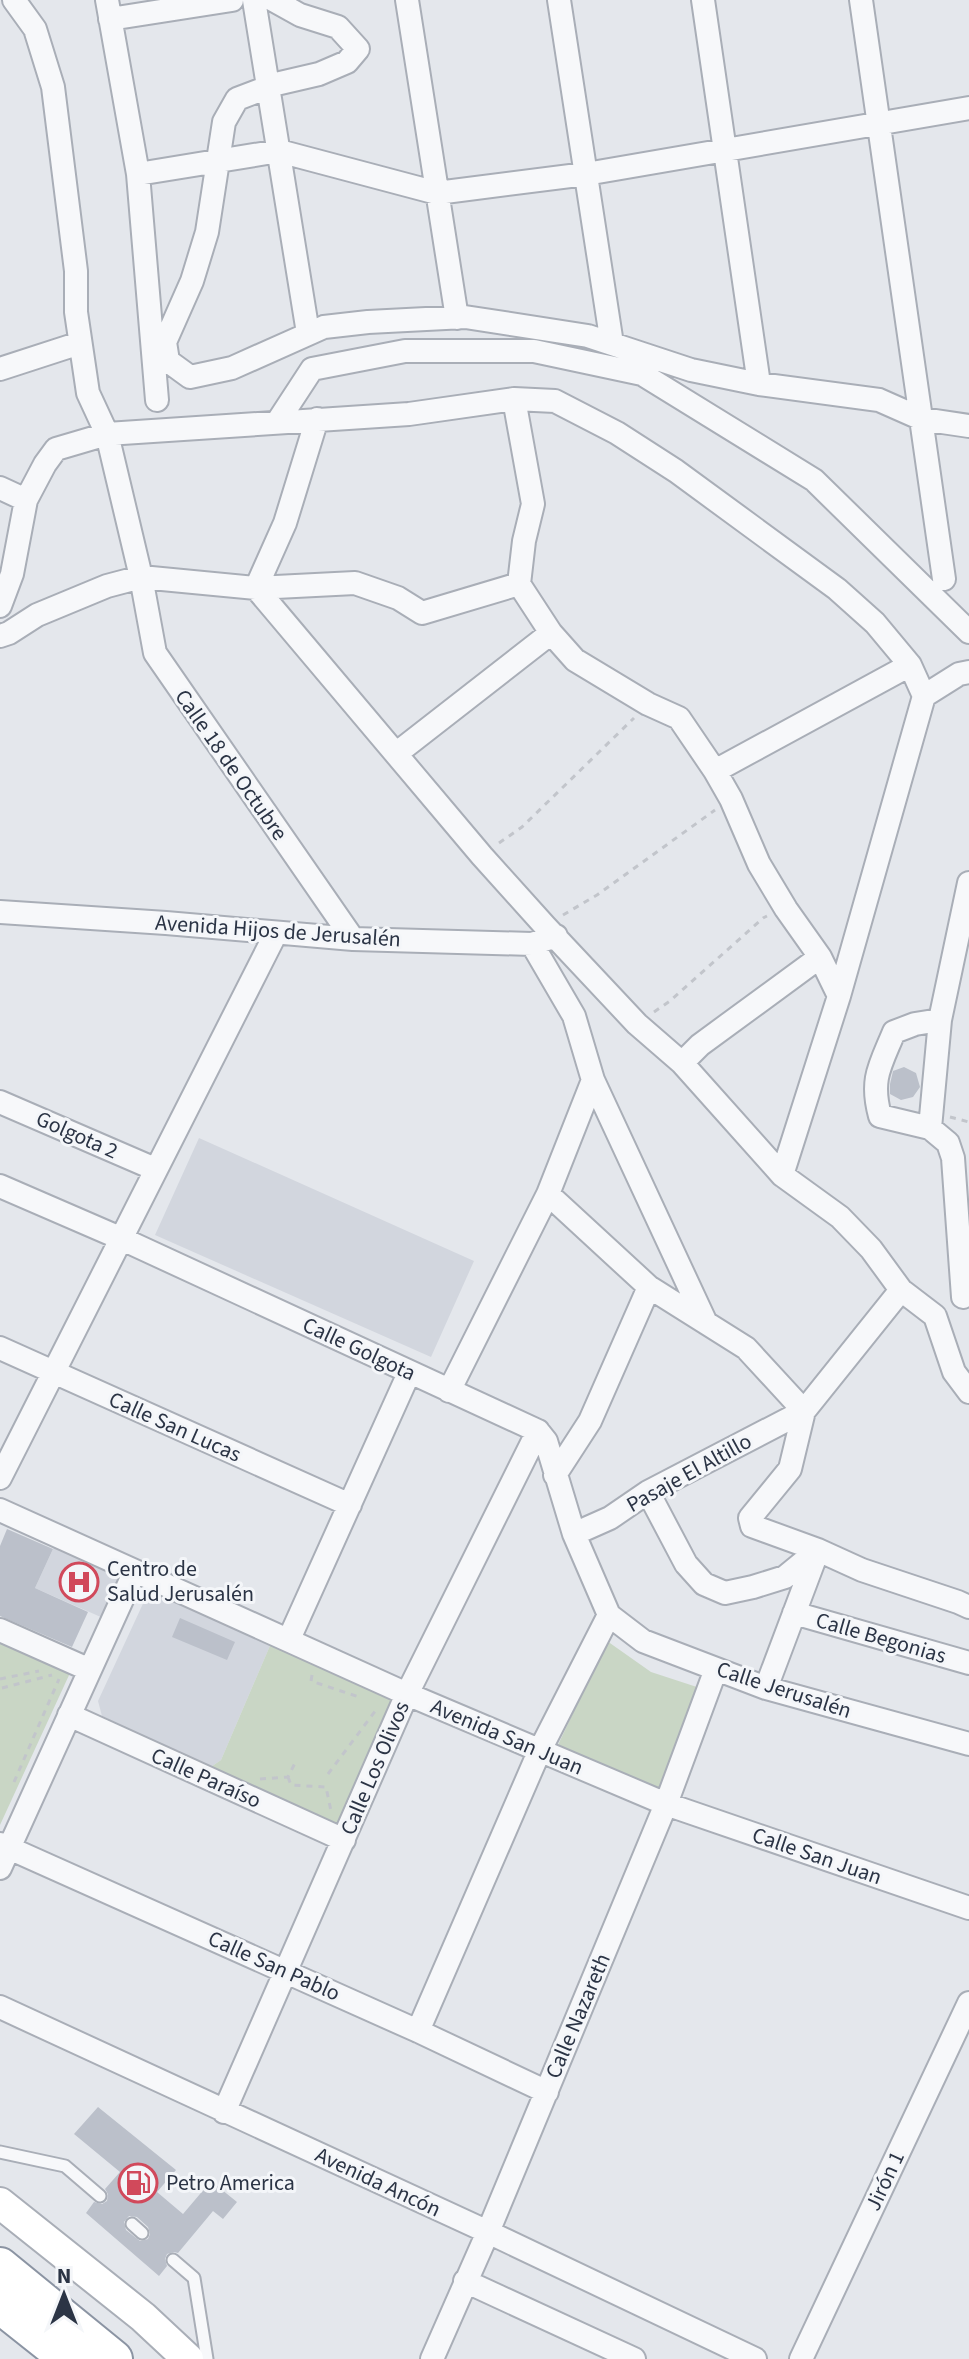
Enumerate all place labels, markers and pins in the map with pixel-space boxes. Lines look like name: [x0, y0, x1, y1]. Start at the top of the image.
place label: Centro de Salud Jerusalén: [107, 1553, 254, 1610]
hospital icon: Centro de Salud Jerusalén: [58, 1561, 100, 1603]
fuel station icon: Petro America: [117, 2162, 159, 2204]
place label: Petro America: [166, 2167, 295, 2199]

